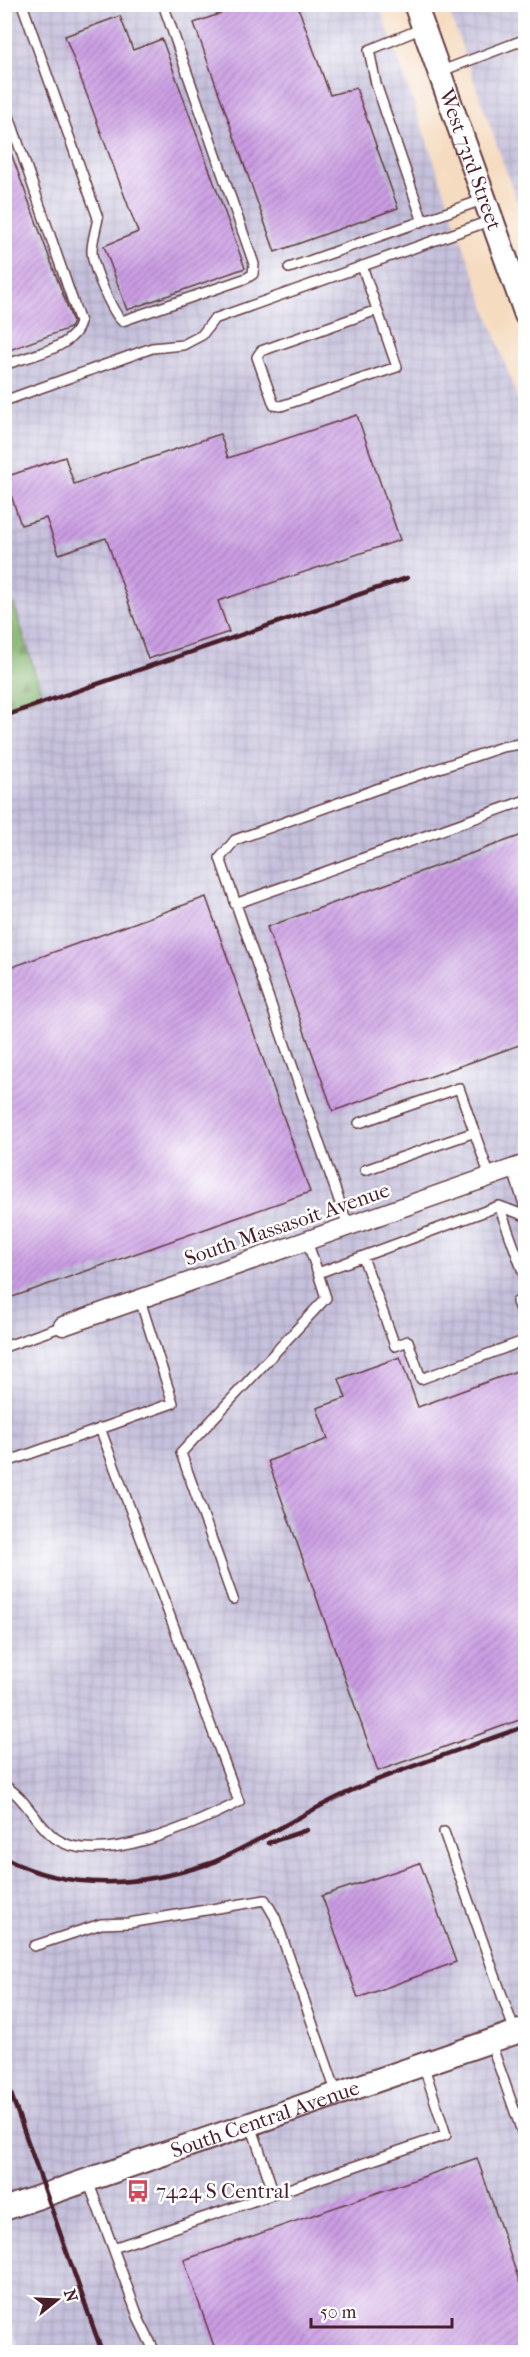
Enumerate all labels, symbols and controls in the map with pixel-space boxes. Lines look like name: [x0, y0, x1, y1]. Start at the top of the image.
street label: West 73rd Street: [434, 85, 507, 234]
street label: South Massasoit Avenue: [181, 1178, 393, 1270]
street label: South Central Avenue: [167, 2075, 362, 2163]
bus stop icon: 7424 S Central: [125, 2178, 151, 2204]
place label: 7424 S Central: [156, 2179, 290, 2203]
north arrow: [27, 2270, 87, 2330]
text: N: [60, 2287, 82, 2305]
scale bar: [311, 2291, 452, 2329]
text: 50 m: [320, 2302, 357, 2323]

